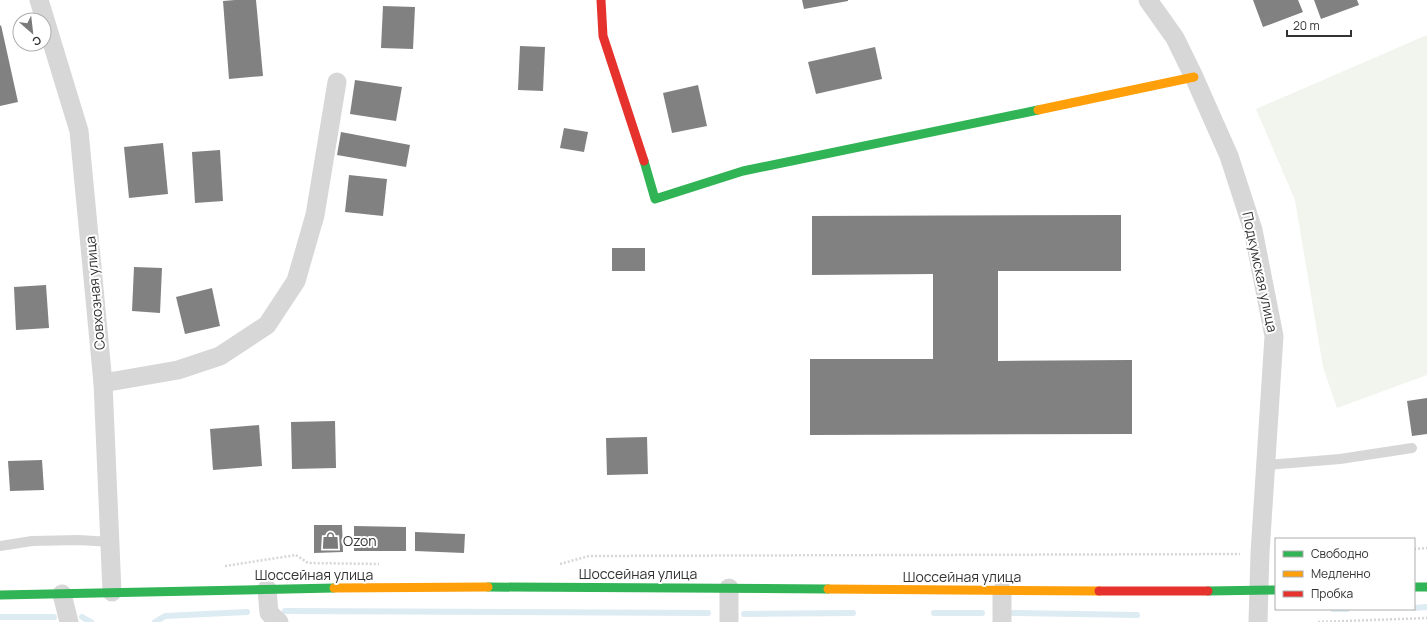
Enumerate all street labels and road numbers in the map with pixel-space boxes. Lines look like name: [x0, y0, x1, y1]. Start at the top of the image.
street label: Подкумская улица: [1238, 210, 1283, 334]
street label: Совхозная улица: [80, 235, 109, 351]
street label: Шоссейная улица: [579, 564, 697, 583]
street label: Шоссейная улица: [255, 565, 373, 584]
street label: Шоссейная улица: [903, 567, 1021, 586]

